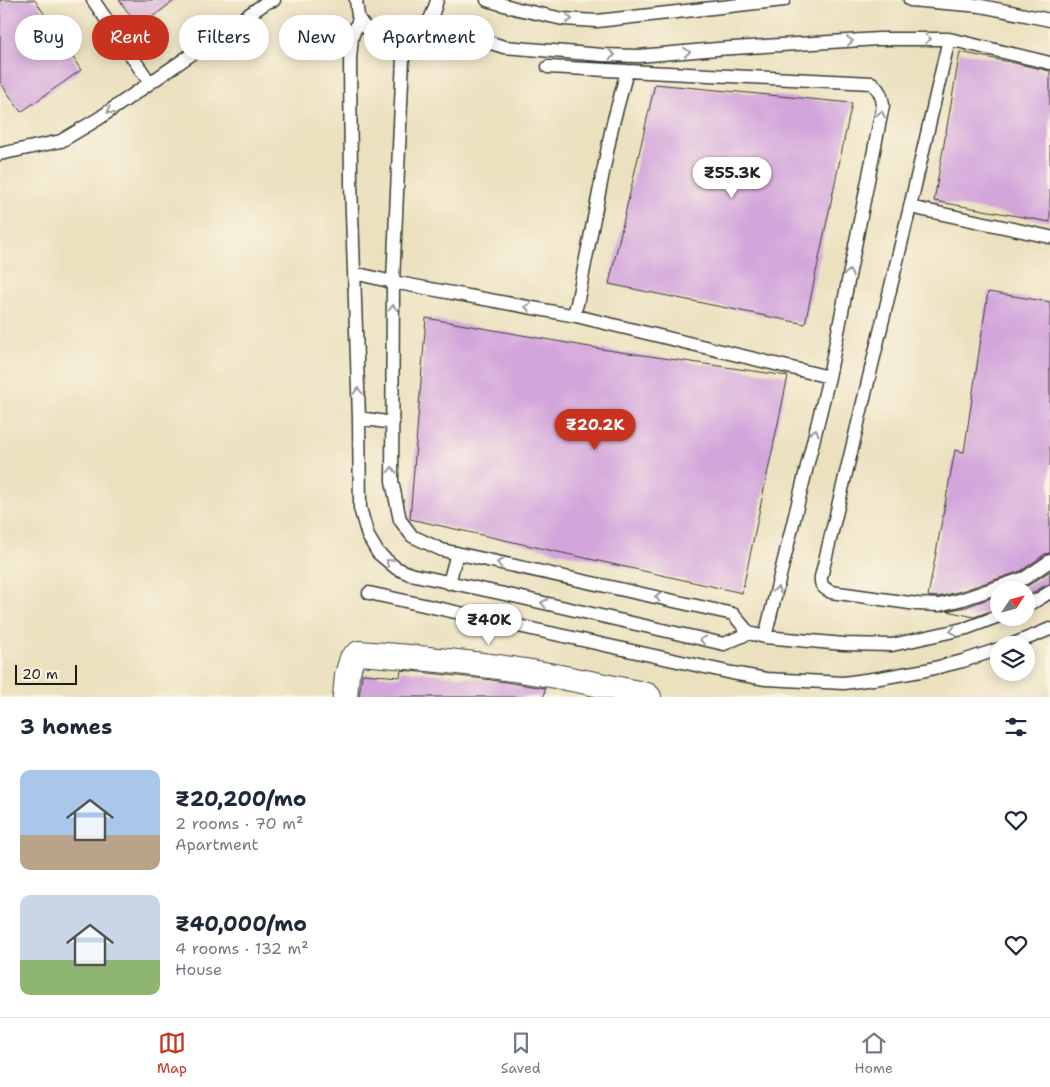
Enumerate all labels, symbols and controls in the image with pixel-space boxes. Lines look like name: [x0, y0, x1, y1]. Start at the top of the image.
one-way arrow: [565, 13, 573, 24]
chip: Buy: [15, 15, 82, 60]
chip: Rent: [92, 15, 169, 60]
chip: Filters: [179, 15, 269, 60]
chip: New: [279, 15, 354, 60]
chip: Apartment: [364, 15, 494, 60]
one-way arrow: [924, 34, 932, 44]
one-way arrow: [846, 35, 854, 46]
one-way arrow: [684, 46, 692, 57]
one-way arrow: [608, 50, 616, 61]
one-way arrow: [107, 104, 116, 114]
one-way arrow: [876, 109, 886, 118]
pin: ₹55.3K: [691, 156, 773, 199]
text: ₹55.3K: [704, 162, 760, 183]
one-way arrow: [844, 269, 854, 278]
one-way arrow: [524, 302, 533, 312]
one-way arrow: [388, 303, 398, 311]
one-way arrow: [353, 386, 364, 394]
pin: ₹20.2K: [554, 408, 636, 451]
text: ₹20.2K: [566, 414, 624, 435]
one-way arrow: [809, 428, 820, 437]
one-way arrow: [387, 466, 397, 474]
one-way arrow: [495, 558, 504, 568]
one-way arrow: [385, 559, 394, 568]
north arrow: [990, 581, 1035, 626]
map controls: [990, 581, 1035, 681]
one-way arrow: [771, 585, 782, 594]
one-way arrow: [654, 593, 663, 603]
one-way arrow: [540, 598, 549, 609]
pin: ₹40K: [459, 604, 519, 646]
text: ₹40K: [467, 609, 511, 630]
one-way arrow: [948, 625, 957, 636]
one-way arrow: [698, 635, 707, 645]
button: layers: [990, 636, 1035, 681]
scale bar: [15, 662, 78, 685]
text: 20 m: [22, 665, 58, 683]
text: 3 homes: [20, 713, 112, 741]
icon: filters: [1002, 713, 1030, 741]
text: ₹20,200/mo: [175, 785, 306, 813]
icon: home: [60, 790, 120, 850]
icon: heart: [1002, 806, 1030, 834]
text: 2 rooms · 70 m²: [175, 813, 303, 834]
text: Apartment: [175, 834, 258, 855]
text: ₹40,000/mo: [175, 910, 307, 938]
icon: home: [60, 915, 120, 975]
icon: heart: [1002, 931, 1030, 959]
text: 4 rooms · 132 m²: [175, 938, 309, 959]
text: House: [175, 959, 222, 980]
tab: Map: [157, 1029, 187, 1077]
tab: Saved: [501, 1029, 541, 1077]
tab: Home: [855, 1029, 893, 1077]

